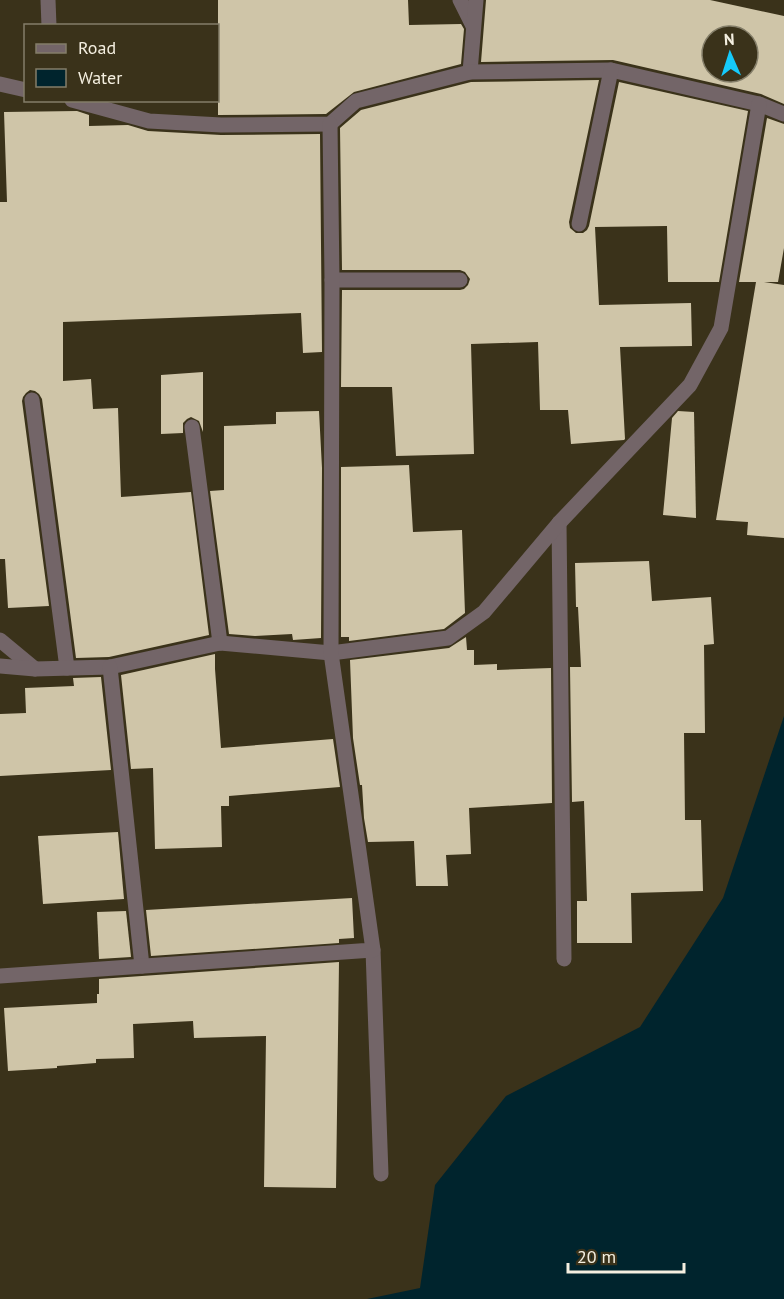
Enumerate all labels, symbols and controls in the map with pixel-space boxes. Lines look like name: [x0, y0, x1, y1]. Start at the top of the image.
legend: [24, 24, 219, 102]
north arrow: [700, 24, 760, 84]
text: N: [723, 29, 735, 49]
text: Road: [78, 36, 116, 59]
text: Water: [78, 66, 122, 89]
scale bar: [568, 1236, 684, 1274]
text: 20 m: [577, 1245, 616, 1268]

